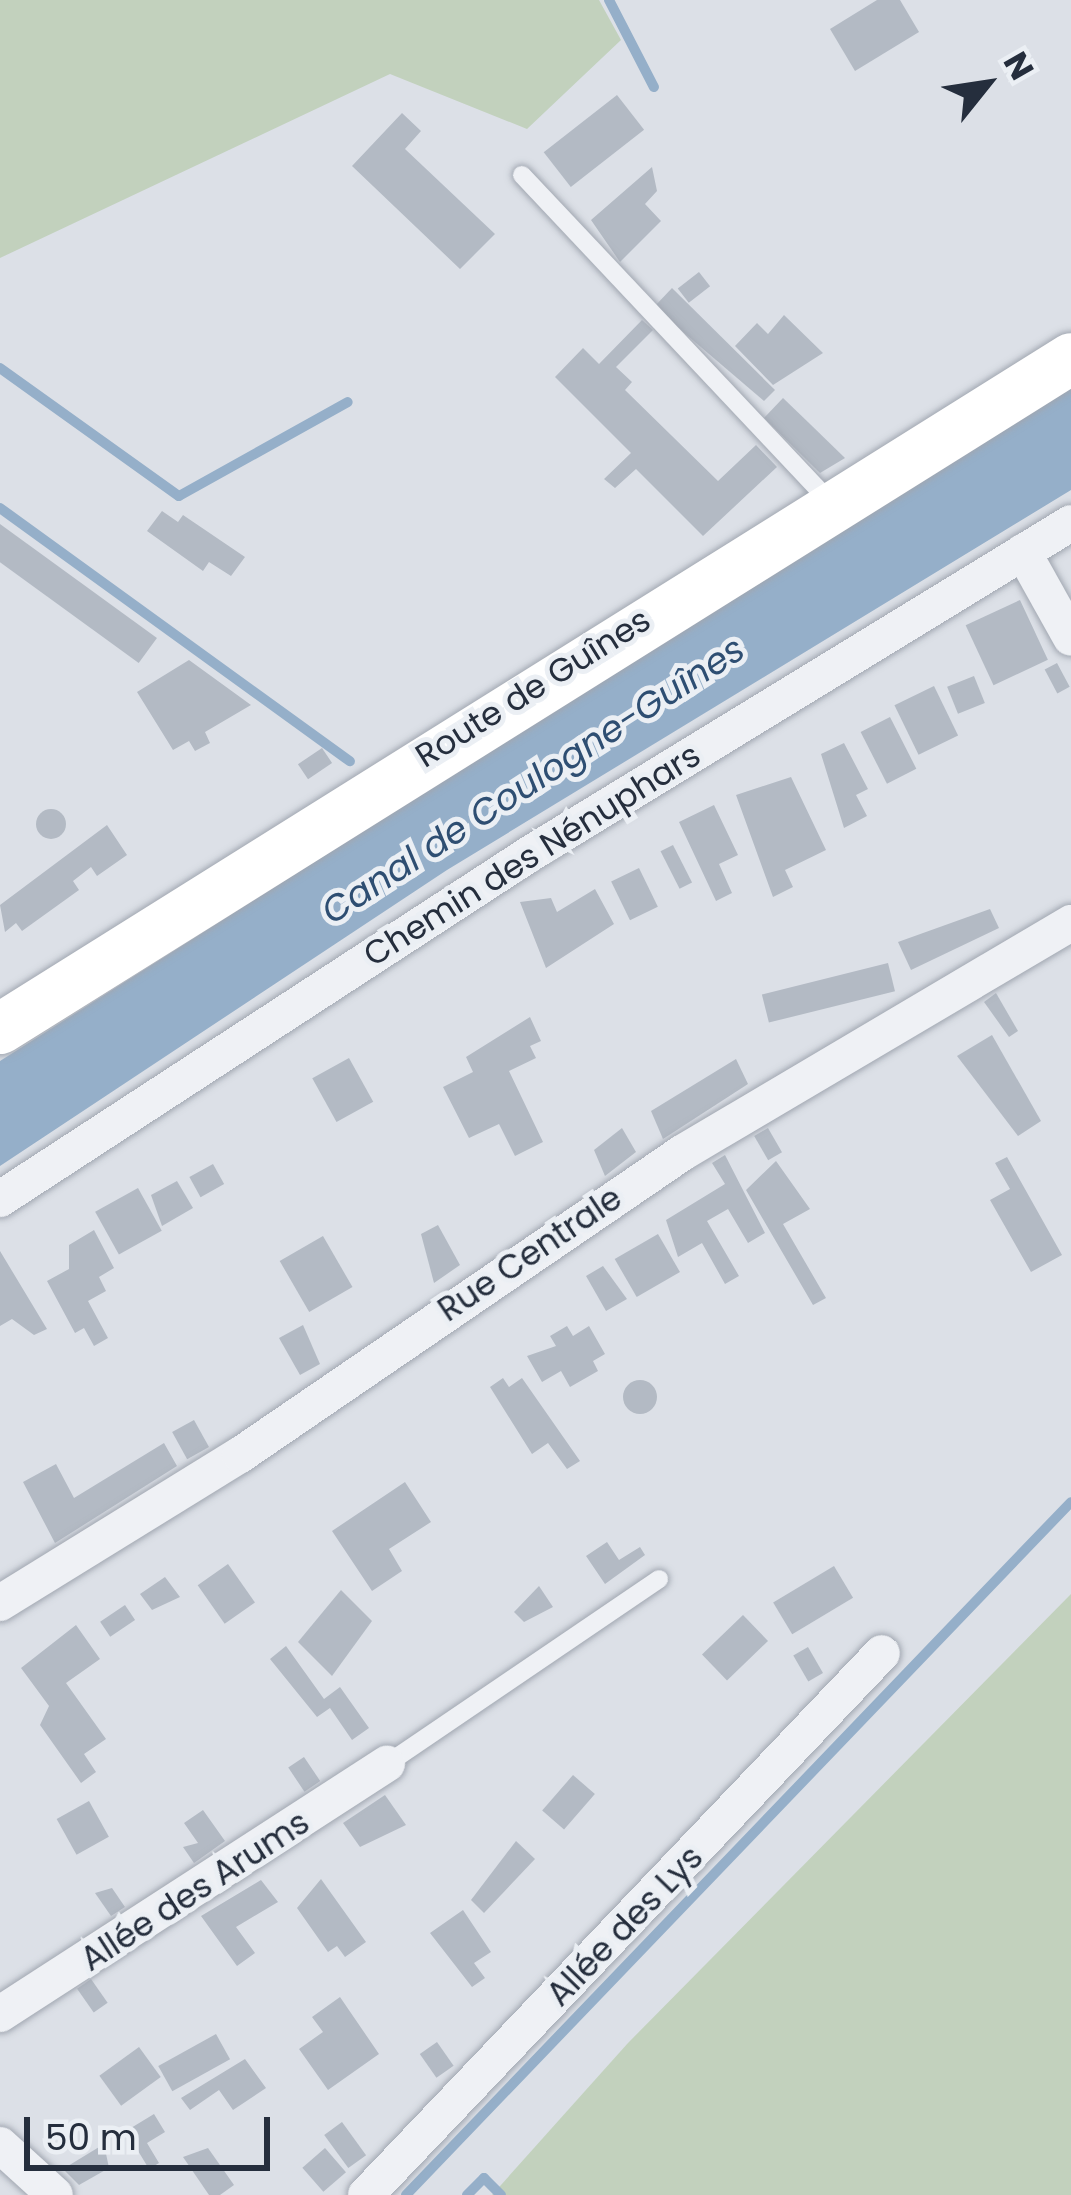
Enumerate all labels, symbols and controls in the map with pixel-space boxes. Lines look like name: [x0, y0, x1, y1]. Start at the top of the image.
north arrow: [927, 24, 1047, 144]
text: N: [992, 43, 1045, 88]
street label: Route de Guînes: [408, 600, 658, 776]
water label: Canal de Coulogne-Guînes: [313, 627, 753, 933]
street label: Chemin des Nénuphars: [357, 735, 707, 975]
street label: Rue Centrale: [431, 1178, 629, 1330]
street label: Allée des Arums: [74, 1803, 316, 1979]
street label: Allée des Lys: [539, 1838, 711, 2014]
scale bar: [30, 2093, 276, 2167]
text: 50 m: [45, 2112, 137, 2163]

